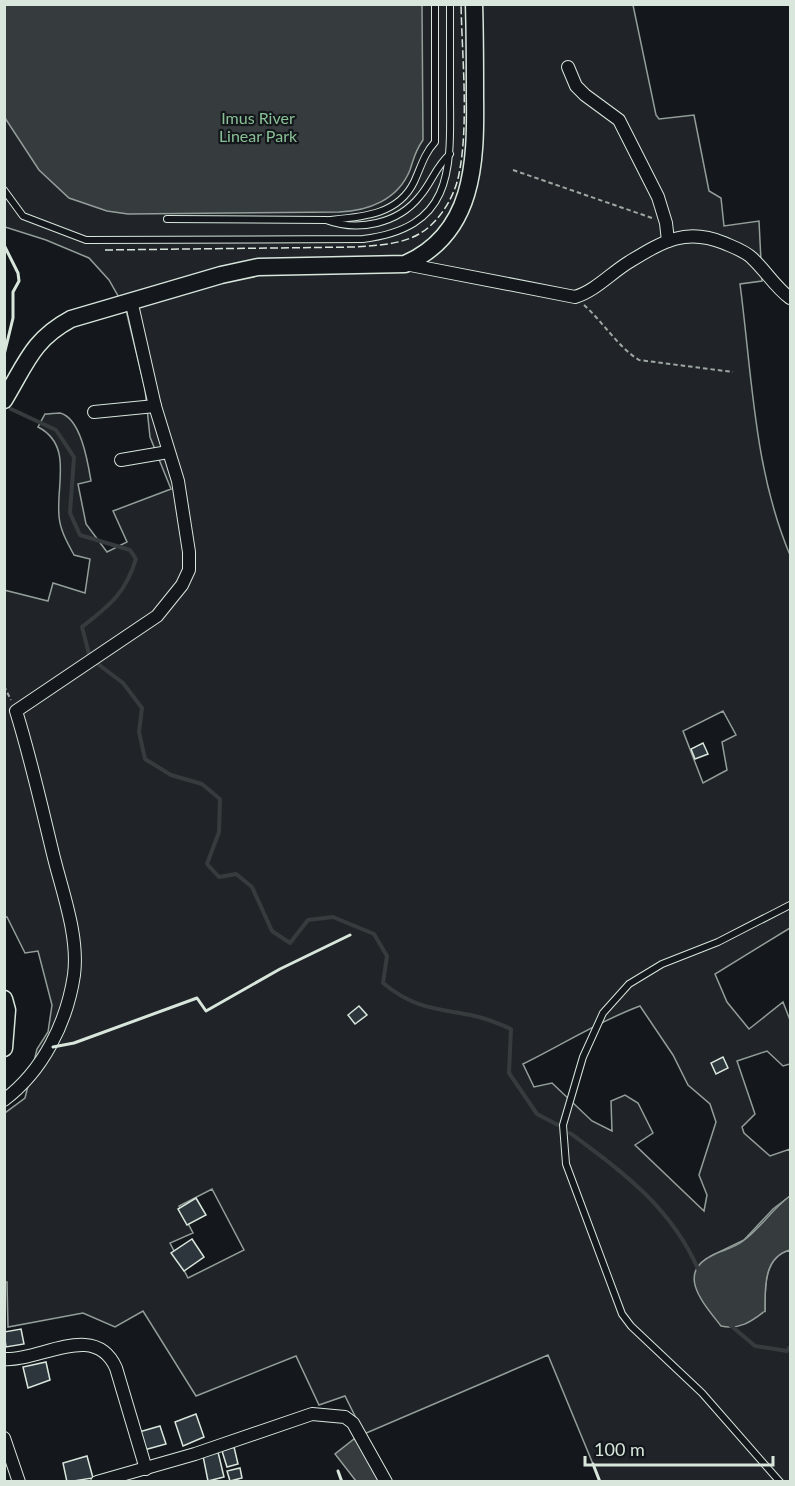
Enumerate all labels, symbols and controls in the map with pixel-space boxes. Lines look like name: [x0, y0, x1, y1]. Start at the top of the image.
park label: Imus River Linear Park: [219, 108, 298, 145]
scale bar: [585, 1429, 772, 1467]
text: 100 m: [594, 1438, 645, 1460]

